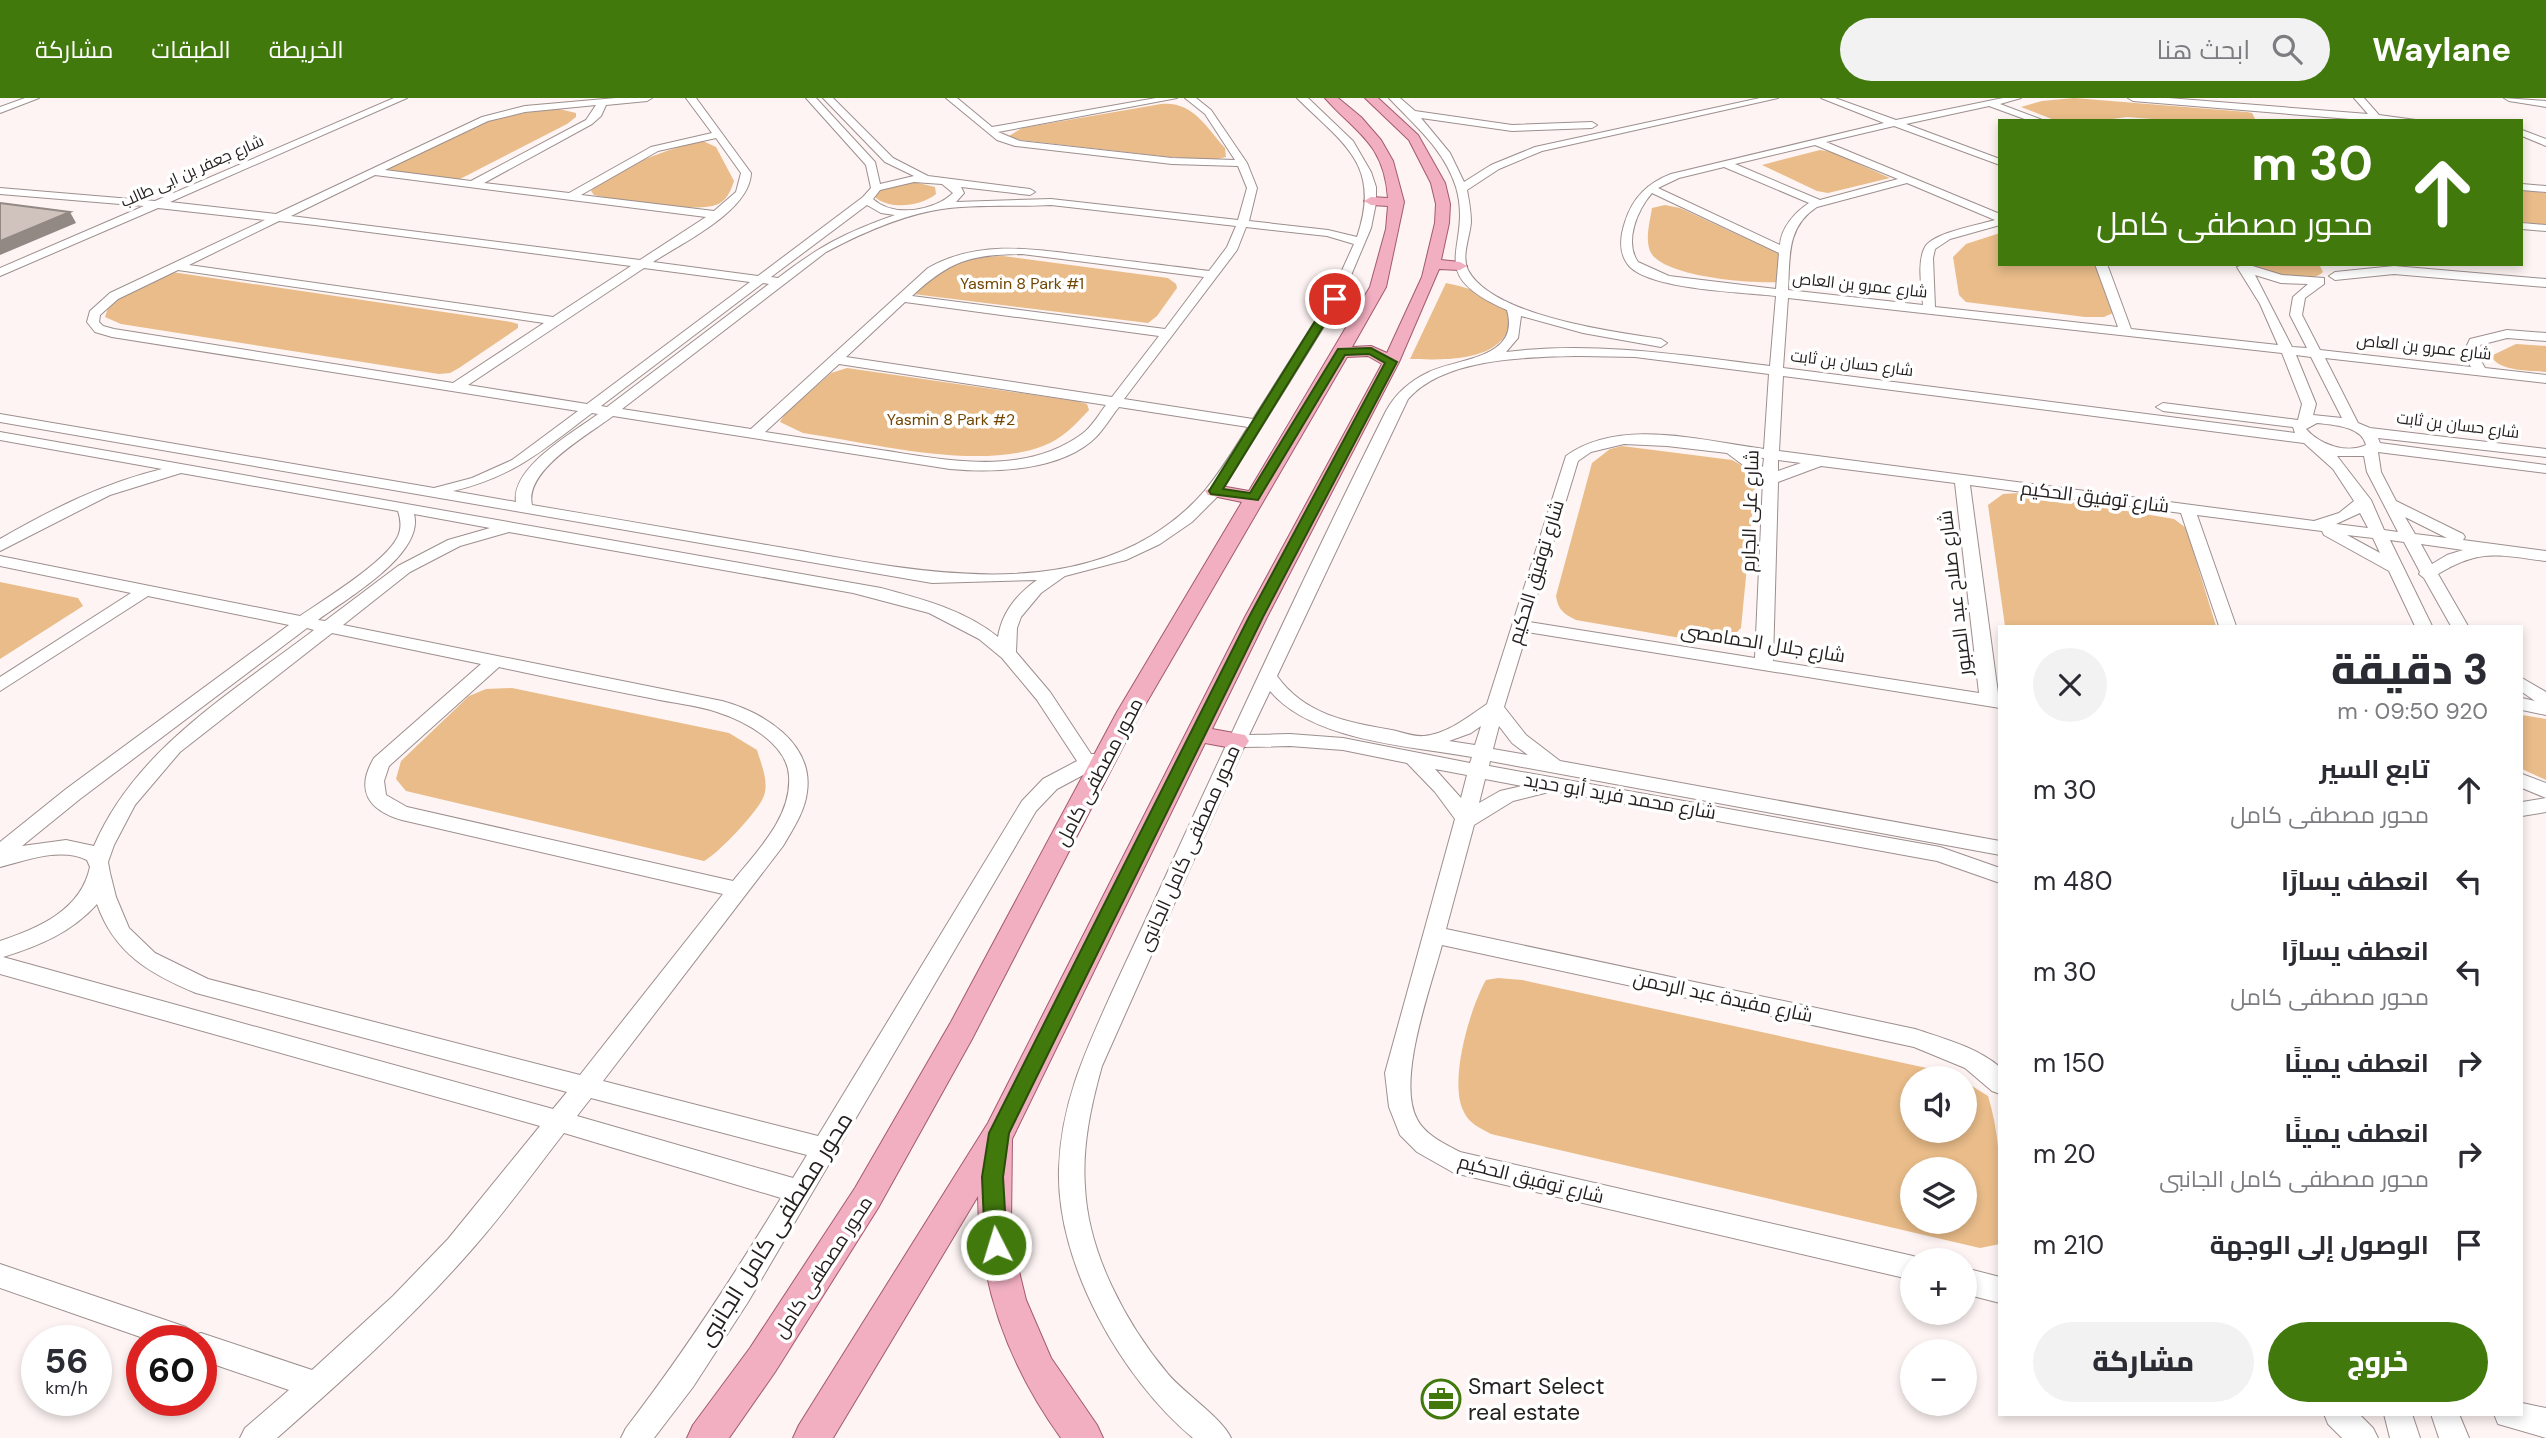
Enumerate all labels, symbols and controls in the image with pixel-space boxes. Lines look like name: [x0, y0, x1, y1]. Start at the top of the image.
search box: [1840, 18, 2330, 81]
text: Waylane: [2372, 28, 2511, 71]
icon: search: [2268, 30, 2306, 68]
text: ابحث هنا: [2157, 33, 2250, 67]
text: مشاركة: [35, 34, 113, 65]
text: الطبقات: [151, 34, 231, 65]
text: الخريطة: [269, 34, 344, 65]
street label: شارع جعفر بن ابى طالب: [117, 130, 267, 213]
text: 30 m: [2251, 131, 2373, 195]
icon: ahead: [2397, 147, 2488, 238]
text: محور مصطفى كامل: [2096, 203, 2373, 245]
street label: شارع عمرو بن العاص: [1791, 267, 1929, 304]
pin: [1305, 269, 1365, 329]
park label: Yasmin 8 Park #1: [960, 273, 1084, 294]
icon: arrive: [1316, 280, 1354, 318]
street label: شارع عمرو بن العاص: [2355, 329, 2493, 366]
street label: شارع حسان بن ثابت: [1789, 345, 1915, 382]
street label: شارع حسان بن ثابت: [2395, 407, 2521, 444]
park label: Yasmin 8 Park #2: [887, 409, 1015, 430]
street label: شارع على الجارم: [1735, 449, 1766, 573]
street label: شارع توفيق الحكيم: [2019, 475, 2171, 520]
street label: شارع توفيق الحكيم: [1502, 497, 1571, 647]
street label: شارع صلاح عبد الصبور: [1932, 509, 1979, 678]
street label: شارع جلال الحمامصى: [1679, 618, 1847, 669]
text: 3 دقيقة: [2331, 642, 2488, 697]
button: close: [2033, 648, 2107, 722]
street label: محور مصطفى كامل: [1049, 694, 1149, 850]
text: 920 m · 09:50: [2337, 696, 2488, 726]
street label: محور مصطفى كامل الجانبى: [1132, 741, 1246, 955]
text: تابع السير: [2320, 752, 2429, 786]
street label: شارع محمد فريد أبو حديد: [1522, 767, 1718, 826]
icon: ahead: [2450, 771, 2488, 809]
text: 30 m: [2033, 773, 2096, 807]
text: محور مصطفى كامل: [2230, 800, 2429, 830]
icon: left: [2450, 862, 2488, 900]
text: 480 m: [2033, 864, 2112, 898]
text: انعطف يسارًا: [2281, 864, 2429, 898]
text: انعطف يسارًا: [2281, 934, 2429, 968]
icon: left: [2450, 953, 2488, 991]
text: 30 m: [2033, 955, 2096, 989]
street label: شارع مفيدة عبد الرحمن: [1631, 966, 1815, 1029]
text: محور مصطفى كامل: [2230, 982, 2429, 1012]
icon: right: [2450, 1044, 2488, 1082]
text: 150 m: [2033, 1046, 2105, 1080]
text: انعطف يمينًا: [2284, 1046, 2429, 1080]
map controls: [1900, 1066, 1977, 1416]
button: sound: [1900, 1066, 1977, 1143]
street label: محور مصطفى كامل الجانبى: [692, 1107, 858, 1351]
text: انعطف يمينًا: [2284, 1116, 2429, 1150]
icon: right: [2450, 1135, 2488, 1173]
text: 20 m: [2033, 1137, 2096, 1171]
street label: شارع توفيق الحكيم: [1455, 1149, 1607, 1210]
button: layers: [1900, 1157, 1977, 1234]
text: محور مصطفى كامل الجانبى: [2159, 1164, 2429, 1194]
street label: محور مصطفى كامل: [769, 1192, 877, 1342]
position arrow: [959, 1208, 1033, 1282]
icon: arrive: [2450, 1226, 2488, 1264]
text: 210 m: [2033, 1228, 2104, 1262]
text: الوصول إلى الوجهة: [2210, 1228, 2429, 1262]
button: +: [1900, 1248, 1977, 1325]
button: مشاركة: [2033, 1322, 2254, 1402]
button: خروج: [2268, 1322, 2488, 1402]
speed limit sign: 60: [126, 1325, 217, 1416]
text: 56: [45, 1338, 88, 1384]
button: −: [1900, 1339, 1977, 1416]
place label: Smart Select real estate: [1468, 1371, 1604, 1427]
text: km/h: [45, 1376, 88, 1400]
office icon: Smart Select real estate: [1420, 1378, 1462, 1420]

